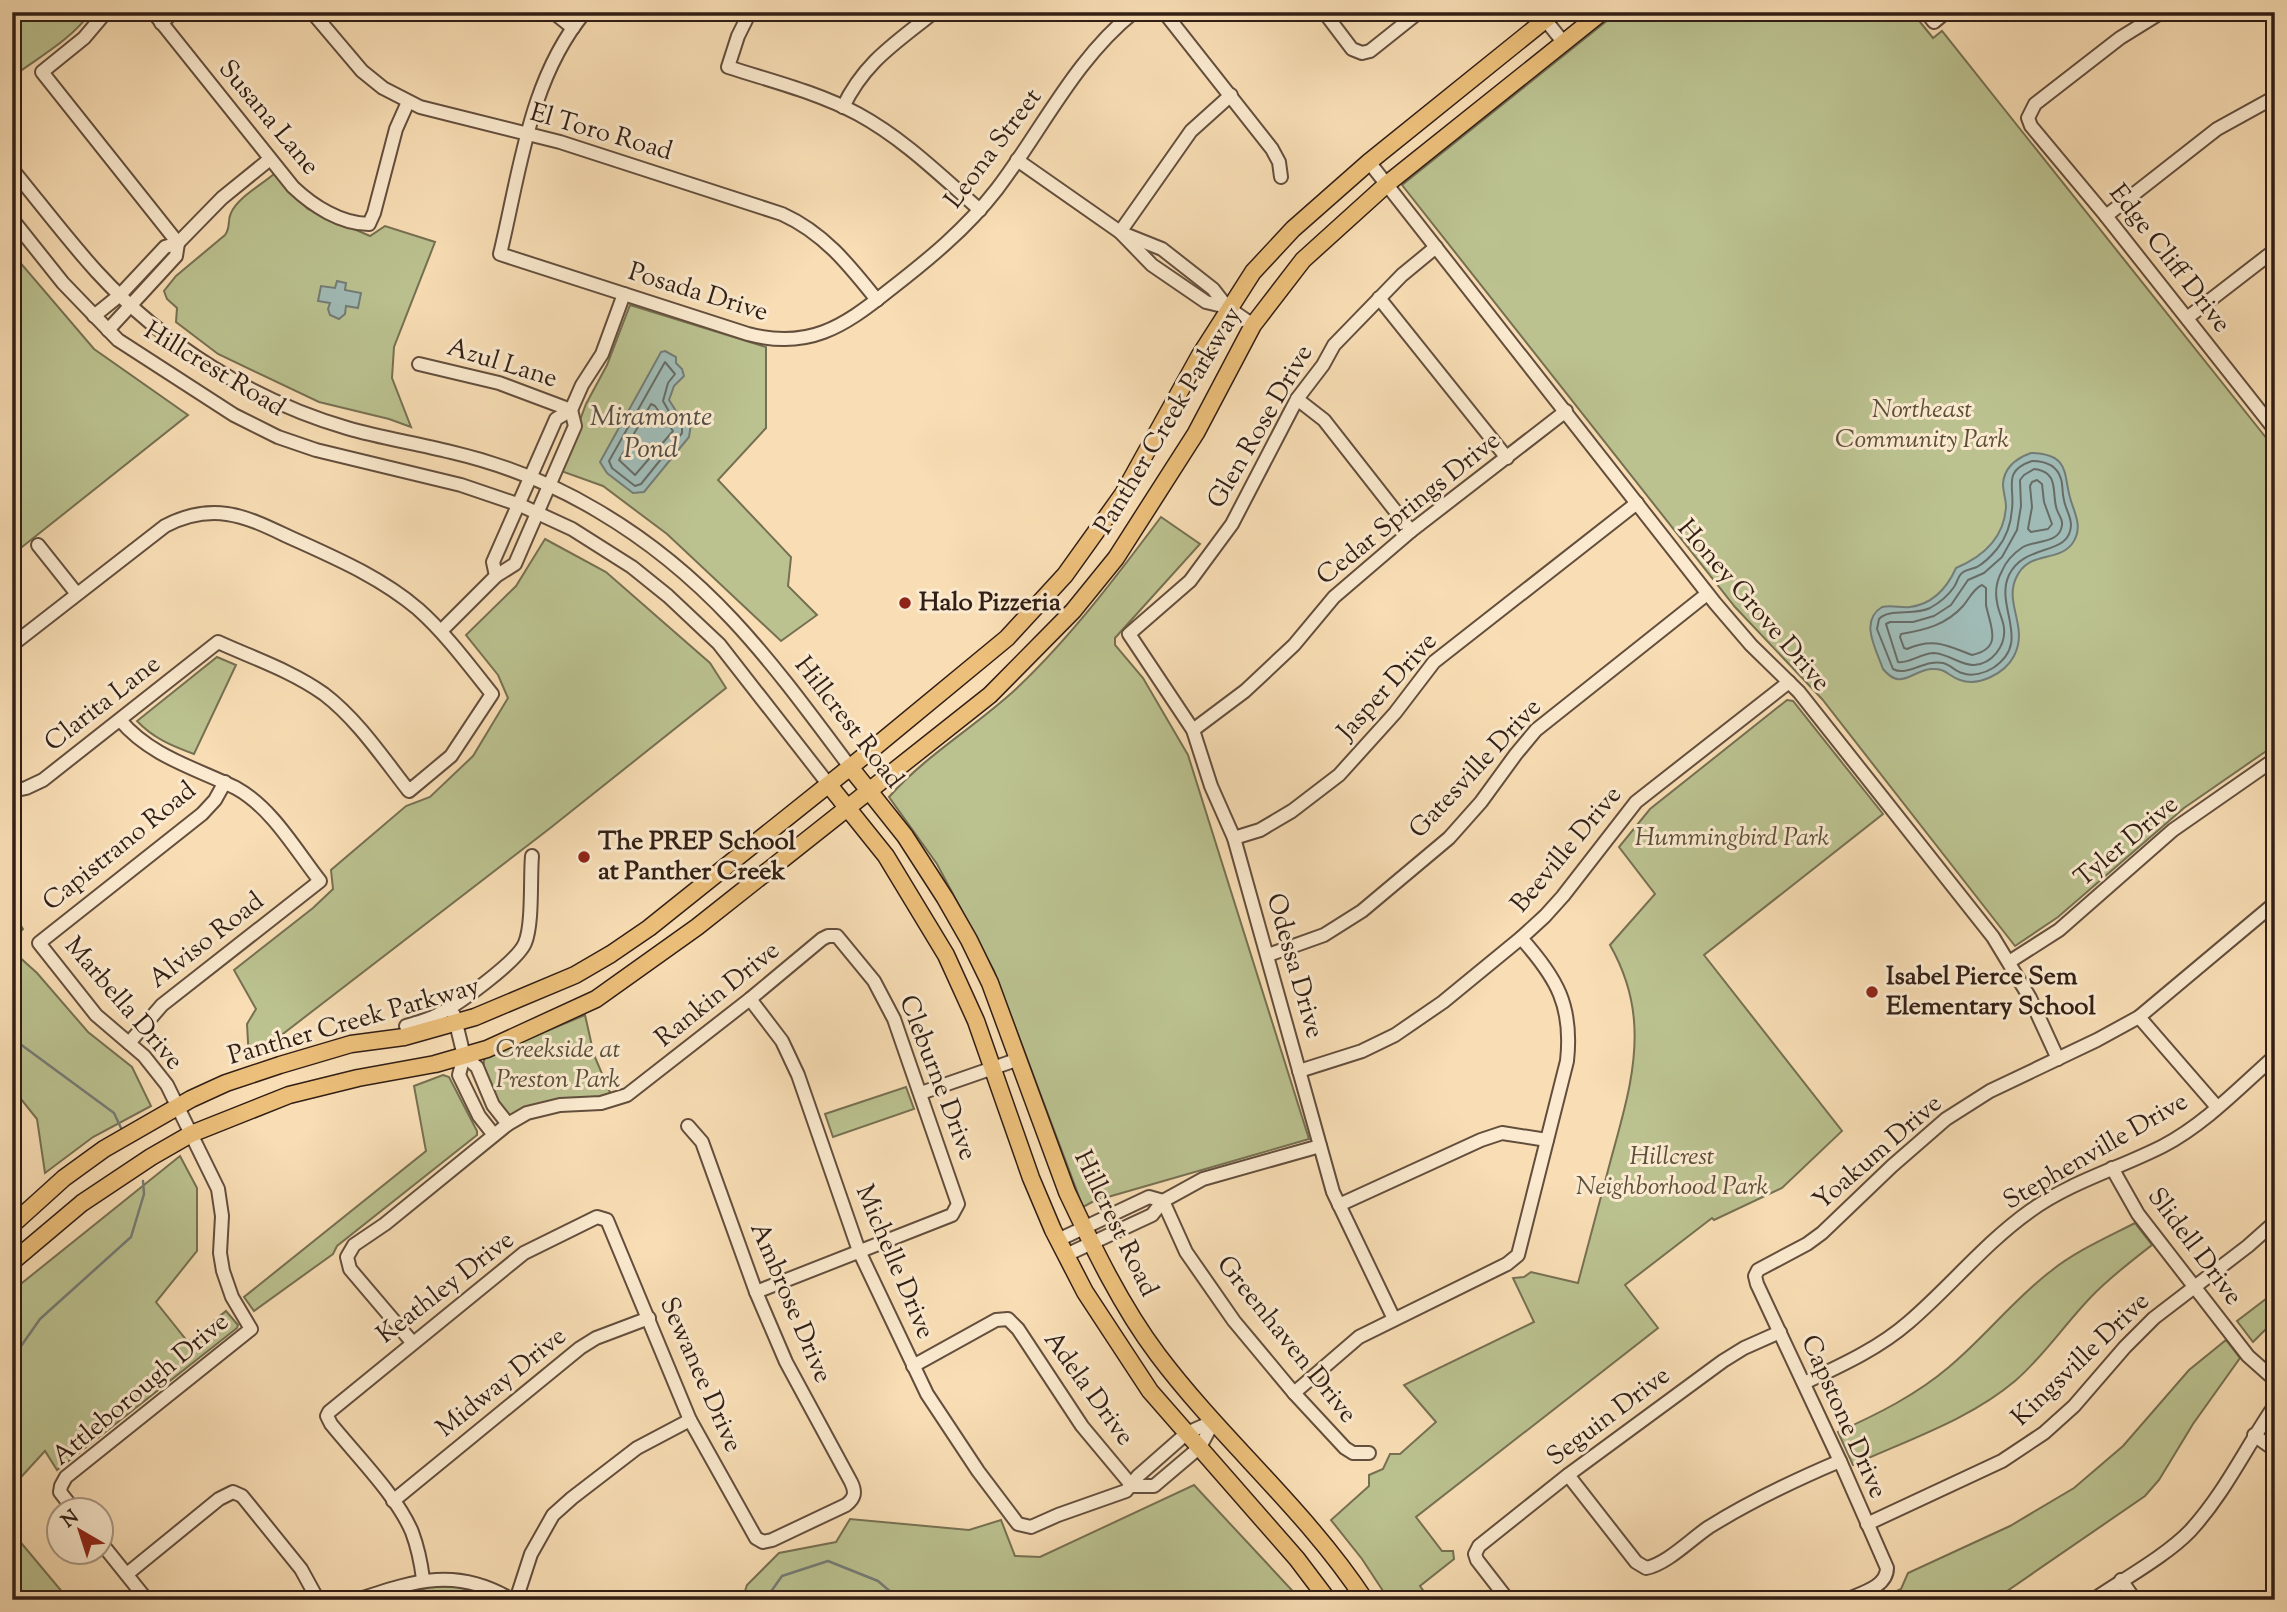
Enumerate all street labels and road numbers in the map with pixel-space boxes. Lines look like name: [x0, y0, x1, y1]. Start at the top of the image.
street label: Susana Lane: [209, 52, 327, 184]
street label: Leona Street: [936, 81, 1052, 217]
street label: El Toro Road: [525, 95, 677, 171]
street label: Edge Cliff Drive: [2099, 177, 2239, 341]
street label: Posada Drive: [624, 254, 772, 332]
street label: Panther Creek Parkway: [1086, 300, 1252, 542]
street label: Hillcrest Road: [136, 313, 292, 427]
street label: Azul Lane: [442, 330, 562, 398]
street label: Glen Rose Drive: [1199, 338, 1323, 516]
street label: Cedar Springs Drive: [1309, 423, 1509, 595]
street label: Honey Grove Drive: [1668, 512, 1838, 700]
street label: Jasper Drive: [1328, 625, 1447, 751]
street label: Clarita Lane: [37, 647, 169, 761]
street label: Hillcrest Road: [785, 649, 912, 797]
street label: Gatesville Drive: [1401, 691, 1551, 847]
street label: Capistrano Road: [35, 773, 205, 921]
street label: Beeville Drive: [1503, 778, 1631, 922]
street label: Tyler Drive: [2067, 787, 2187, 897]
street label: Alviso Road: [141, 884, 273, 998]
street label: Odessa Drive: [1256, 889, 1332, 1043]
street label: Marbella Drive: [55, 929, 191, 1079]
street label: Rankin Drive: [648, 933, 788, 1057]
street label: Panther Creek Parkway: [224, 968, 484, 1076]
street label: Cleburne Drive: [889, 990, 985, 1166]
street label: Stephenville Drive: [1997, 1084, 2195, 1220]
street label: Yoakum Drive: [1805, 1086, 1951, 1220]
street label: Hillcrest Road: [1064, 1144, 1167, 1304]
street label: Michelle Drive: [845, 1179, 943, 1345]
street label: Slidell Drive: [2137, 1180, 2251, 1314]
street label: Ambrose Drive: [740, 1217, 840, 1389]
street label: Keathley Drive: [369, 1222, 523, 1354]
street label: Greenhaven Drive: [1207, 1248, 1365, 1432]
street label: Kingsville Drive: [2004, 1284, 2158, 1436]
street label: Sewanee Drive: [649, 1292, 751, 1458]
street label: Attleborough Drive: [44, 1305, 238, 1475]
street label: Midway Drive: [429, 1319, 575, 1447]
street label: Adela Drive: [1034, 1324, 1142, 1454]
street label: Capstone Drive: [1790, 1329, 1896, 1505]
street label: Seguin Drive: [1540, 1358, 1678, 1476]

